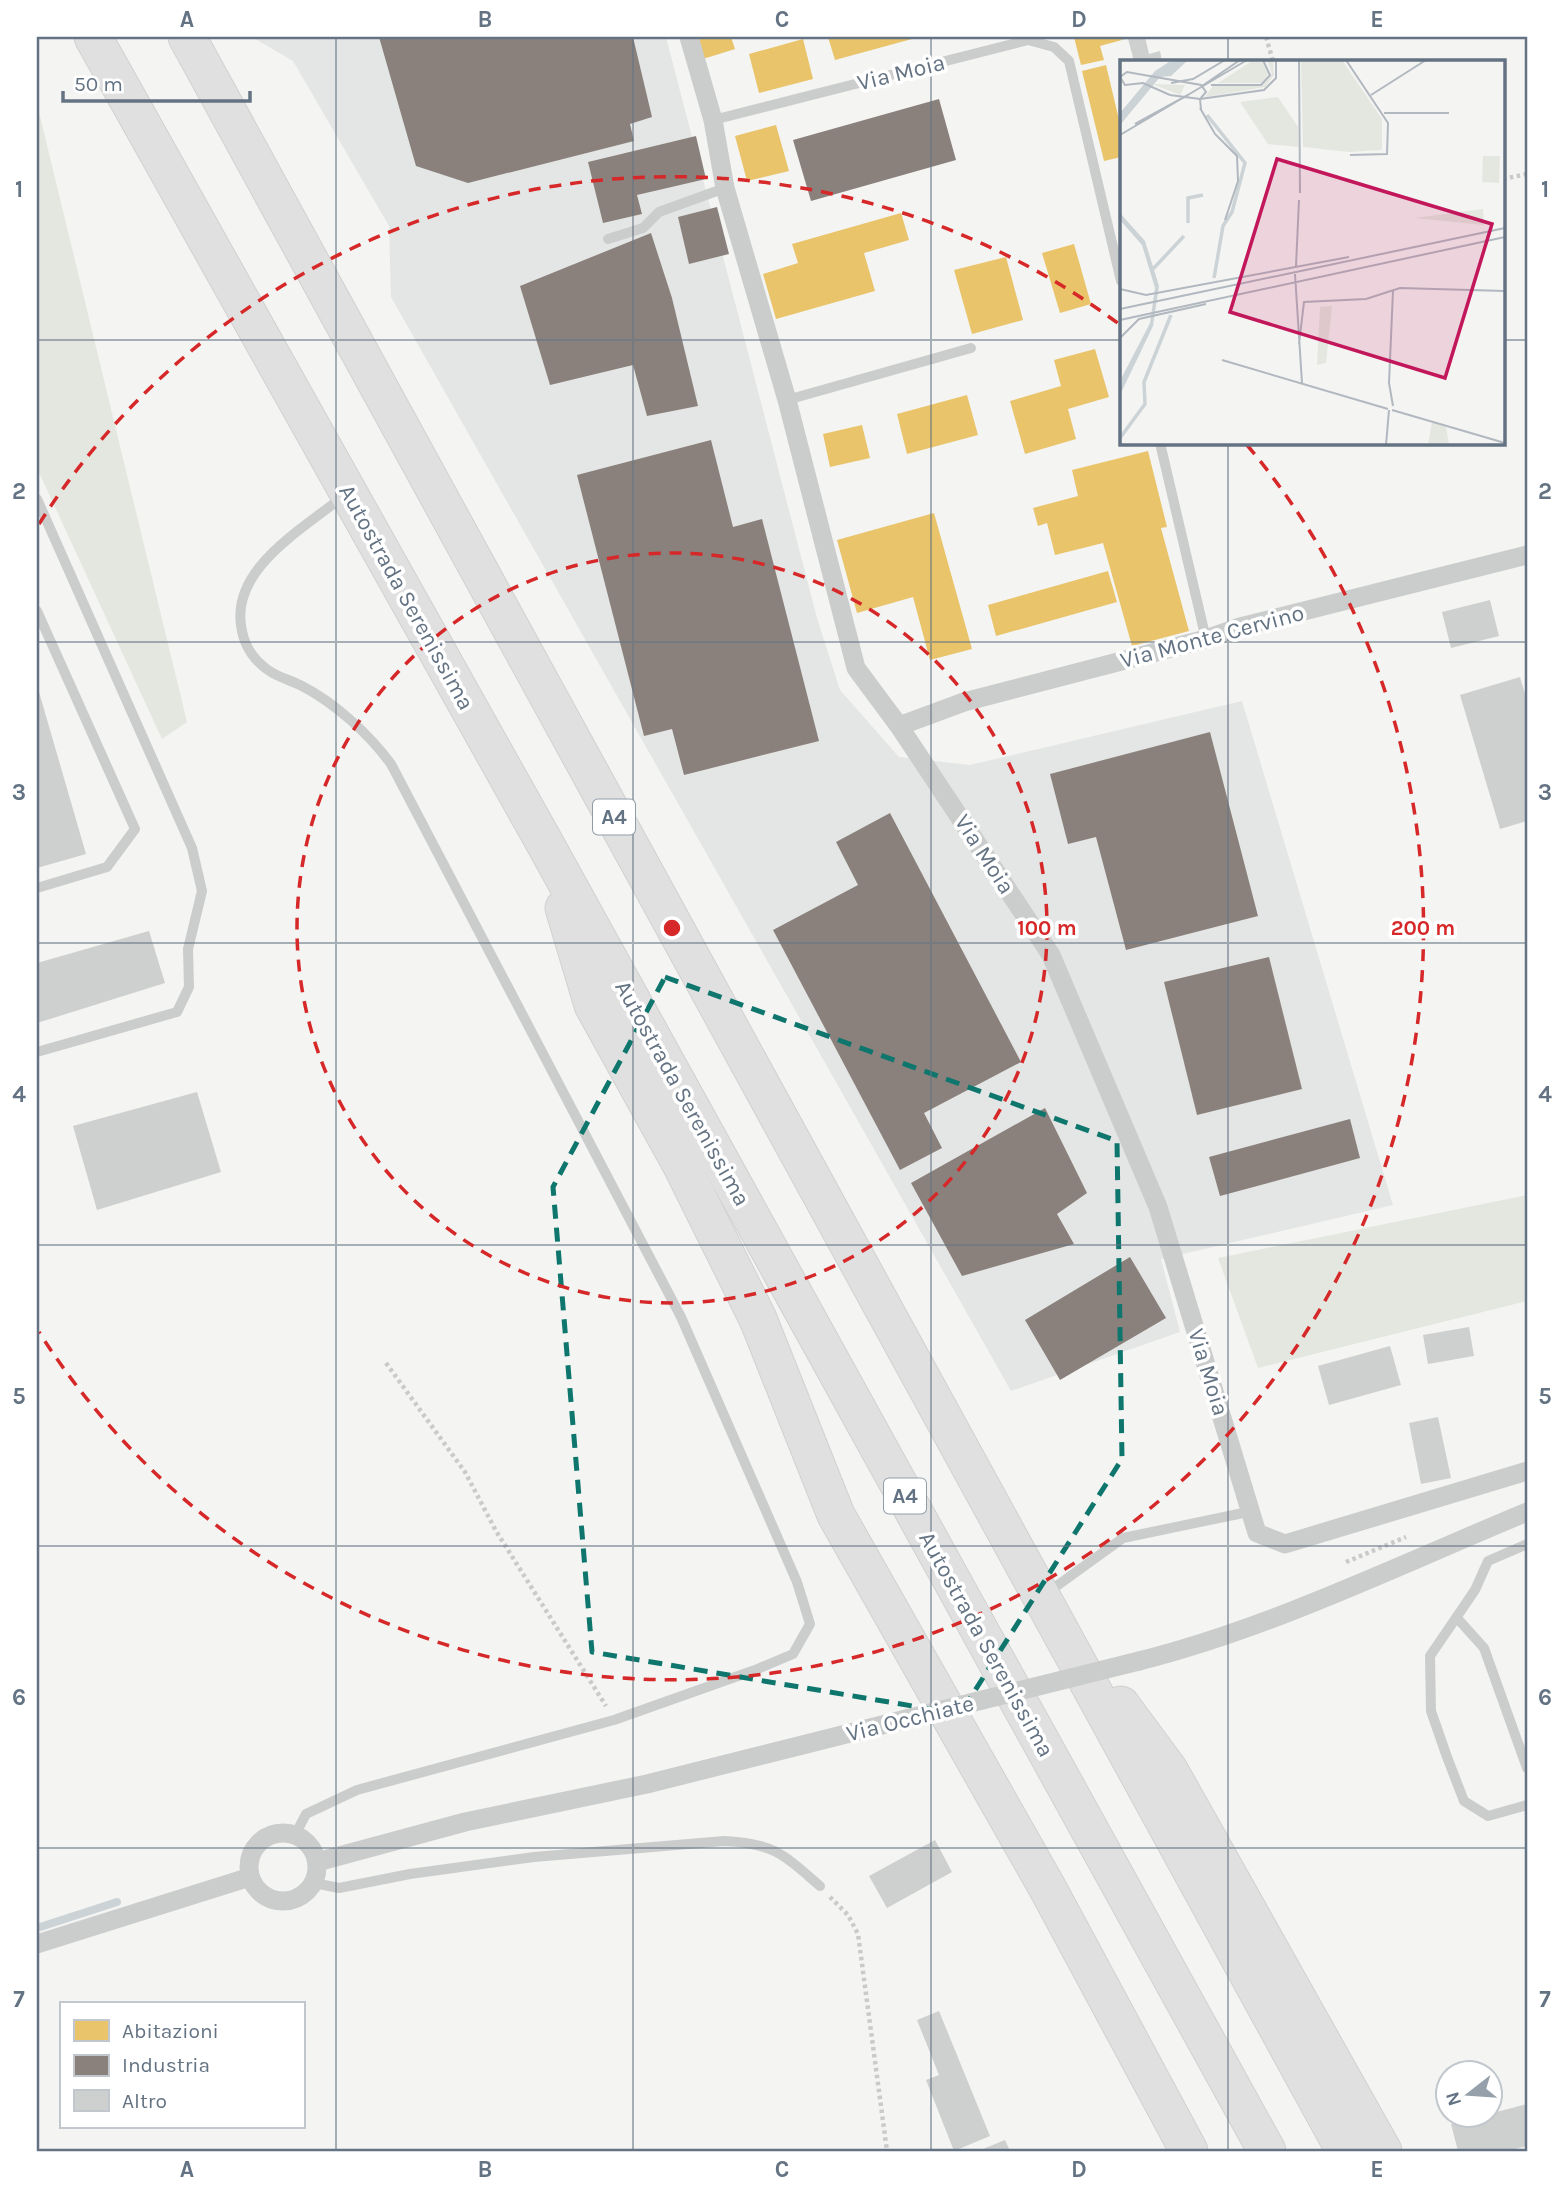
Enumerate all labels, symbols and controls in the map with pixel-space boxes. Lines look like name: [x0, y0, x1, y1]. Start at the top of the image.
text: A: [180, 6, 194, 33]
text: B: [478, 6, 492, 33]
text: C: [775, 6, 789, 33]
text: D: [1071, 6, 1087, 33]
text: E: [1370, 6, 1384, 33]
street label: Via Moia: [854, 49, 948, 96]
scale bar: [63, 60, 250, 104]
inset map: [1120, 60, 1504, 444]
text: 50 m: [74, 72, 123, 96]
text: 1: [15, 176, 23, 203]
text: 1: [1541, 176, 1549, 203]
text: 2: [12, 478, 26, 505]
text: 2: [1538, 478, 1552, 505]
street label: Autostrada Serenissima: [333, 480, 480, 715]
street label: Via Monte Cervino: [1117, 599, 1307, 674]
text: 3: [12, 779, 26, 806]
text: 3: [1538, 779, 1552, 806]
road number: A4: [593, 800, 635, 834]
street label: Via Moia: [949, 809, 1020, 899]
centre of rings: [660, 916, 684, 940]
text: 100 m: [1017, 916, 1077, 940]
text: 200 m: [1391, 916, 1455, 940]
street label: Autostrada Serenissima: [609, 976, 756, 1211]
text: 4: [12, 1081, 26, 1108]
text: 4: [1538, 1081, 1552, 1108]
street label: Via Moia: [1183, 1325, 1235, 1419]
text: 5: [12, 1383, 26, 1410]
text: 5: [1538, 1383, 1552, 1410]
road number: A4: [884, 1478, 926, 1514]
street label: Autostrada Serenissima: [913, 1527, 1060, 1762]
text: 6: [12, 1684, 26, 1711]
text: 6: [1538, 1684, 1552, 1711]
street label: Via Occhiate: [844, 1690, 977, 1747]
text: 7: [13, 1986, 25, 2013]
text: 7: [1539, 1986, 1551, 2013]
legend: [60, 2002, 304, 2128]
text: Abitazioni: [122, 2019, 219, 2043]
text: Industria: [122, 2053, 210, 2077]
north arrow: [1434, 2058, 1504, 2128]
text: Altro: [122, 2089, 167, 2113]
text: N: [1441, 2089, 1466, 2108]
text: A: [180, 2156, 194, 2183]
text: B: [478, 2156, 492, 2183]
text: C: [775, 2156, 789, 2183]
text: D: [1071, 2156, 1087, 2183]
text: E: [1370, 2156, 1384, 2183]

